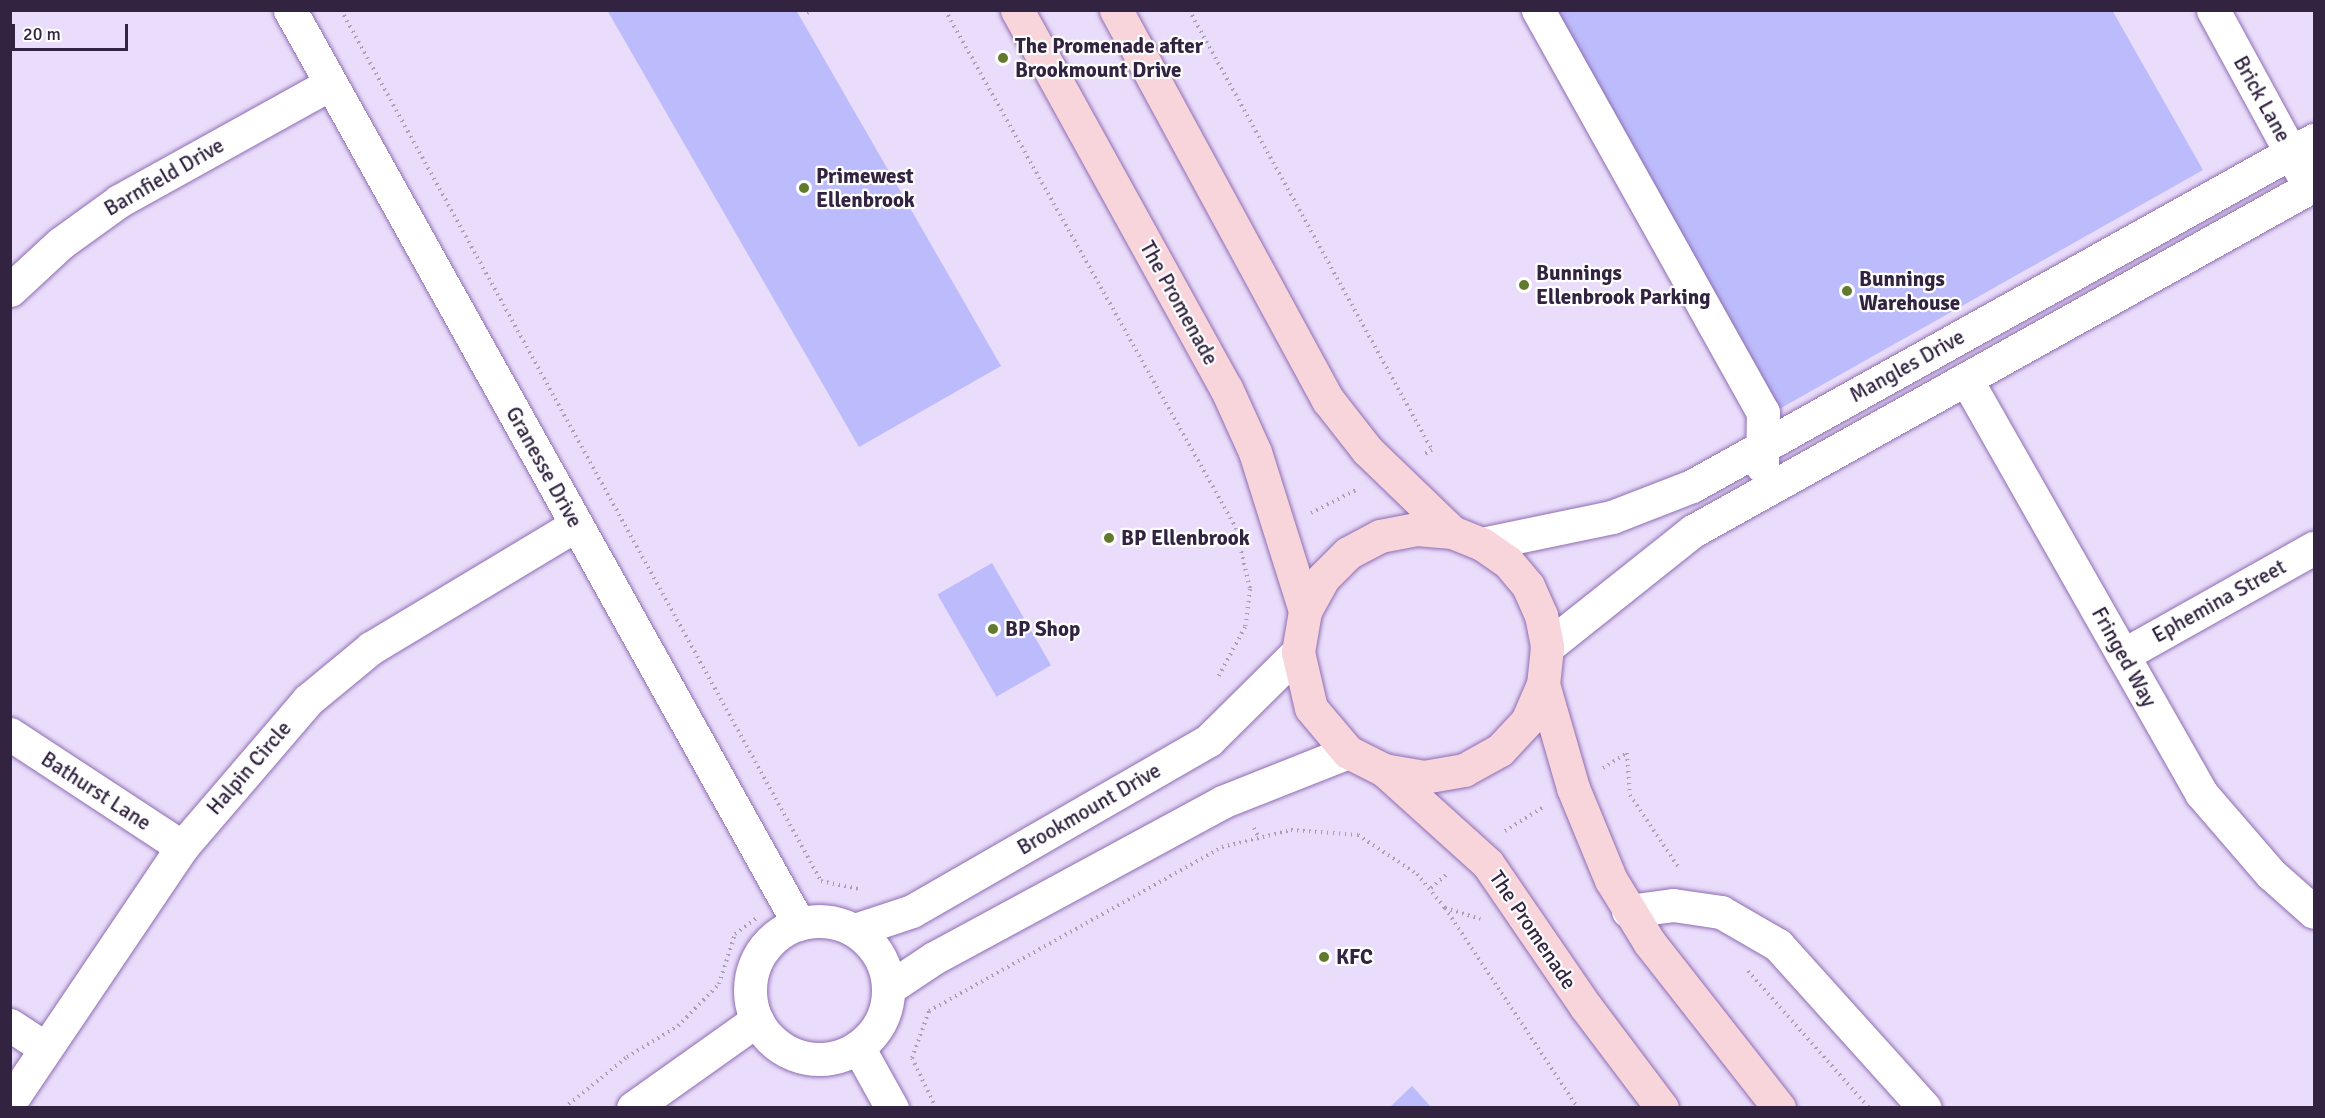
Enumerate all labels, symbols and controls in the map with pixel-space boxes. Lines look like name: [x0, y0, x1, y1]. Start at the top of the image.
scale bar: [15, 12, 130, 50]
text: 20 m: [23, 23, 61, 45]
place label: The Promenade after Brookmount Drive: [1015, 33, 1203, 83]
marker: The Promenade after Brookmount Drive: [996, 51, 1010, 65]
street label: Brick Lane: [2228, 52, 2296, 146]
street label: Barnfield Drive: [100, 133, 228, 221]
place label: Primewest Ellenbrook: [816, 163, 915, 213]
marker: Primewest Ellenbrook: [797, 181, 811, 195]
street label: The Promenade: [1135, 237, 1223, 369]
place label: Bunnings Ellenbrook Parking: [1536, 260, 1710, 310]
place label: Bunnings Warehouse: [1859, 266, 1960, 316]
marker: Bunnings Ellenbrook Parking: [1517, 278, 1531, 292]
marker: Bunnings Warehouse: [1840, 284, 1854, 298]
street label: Mangles Drive: [1845, 324, 1969, 408]
street label: Granesse Drive: [500, 402, 588, 532]
place label: BP Ellenbrook: [1121, 525, 1250, 551]
marker: BP Ellenbrook: [1102, 531, 1116, 545]
street label: Ephemina Street: [2148, 554, 2290, 648]
street label: Fringed Way: [2086, 603, 2162, 711]
place label: BP Shop: [1005, 616, 1080, 642]
marker: BP Shop: [986, 622, 1000, 636]
street label: Halpin Circle: [201, 716, 297, 820]
street label: Bathurst Lane: [36, 746, 156, 836]
street label: Brookmount Drive: [1013, 758, 1165, 860]
street label: The Promenade: [1484, 866, 1582, 994]
place label: KFC: [1336, 944, 1373, 970]
marker: KFC: [1317, 950, 1331, 964]

